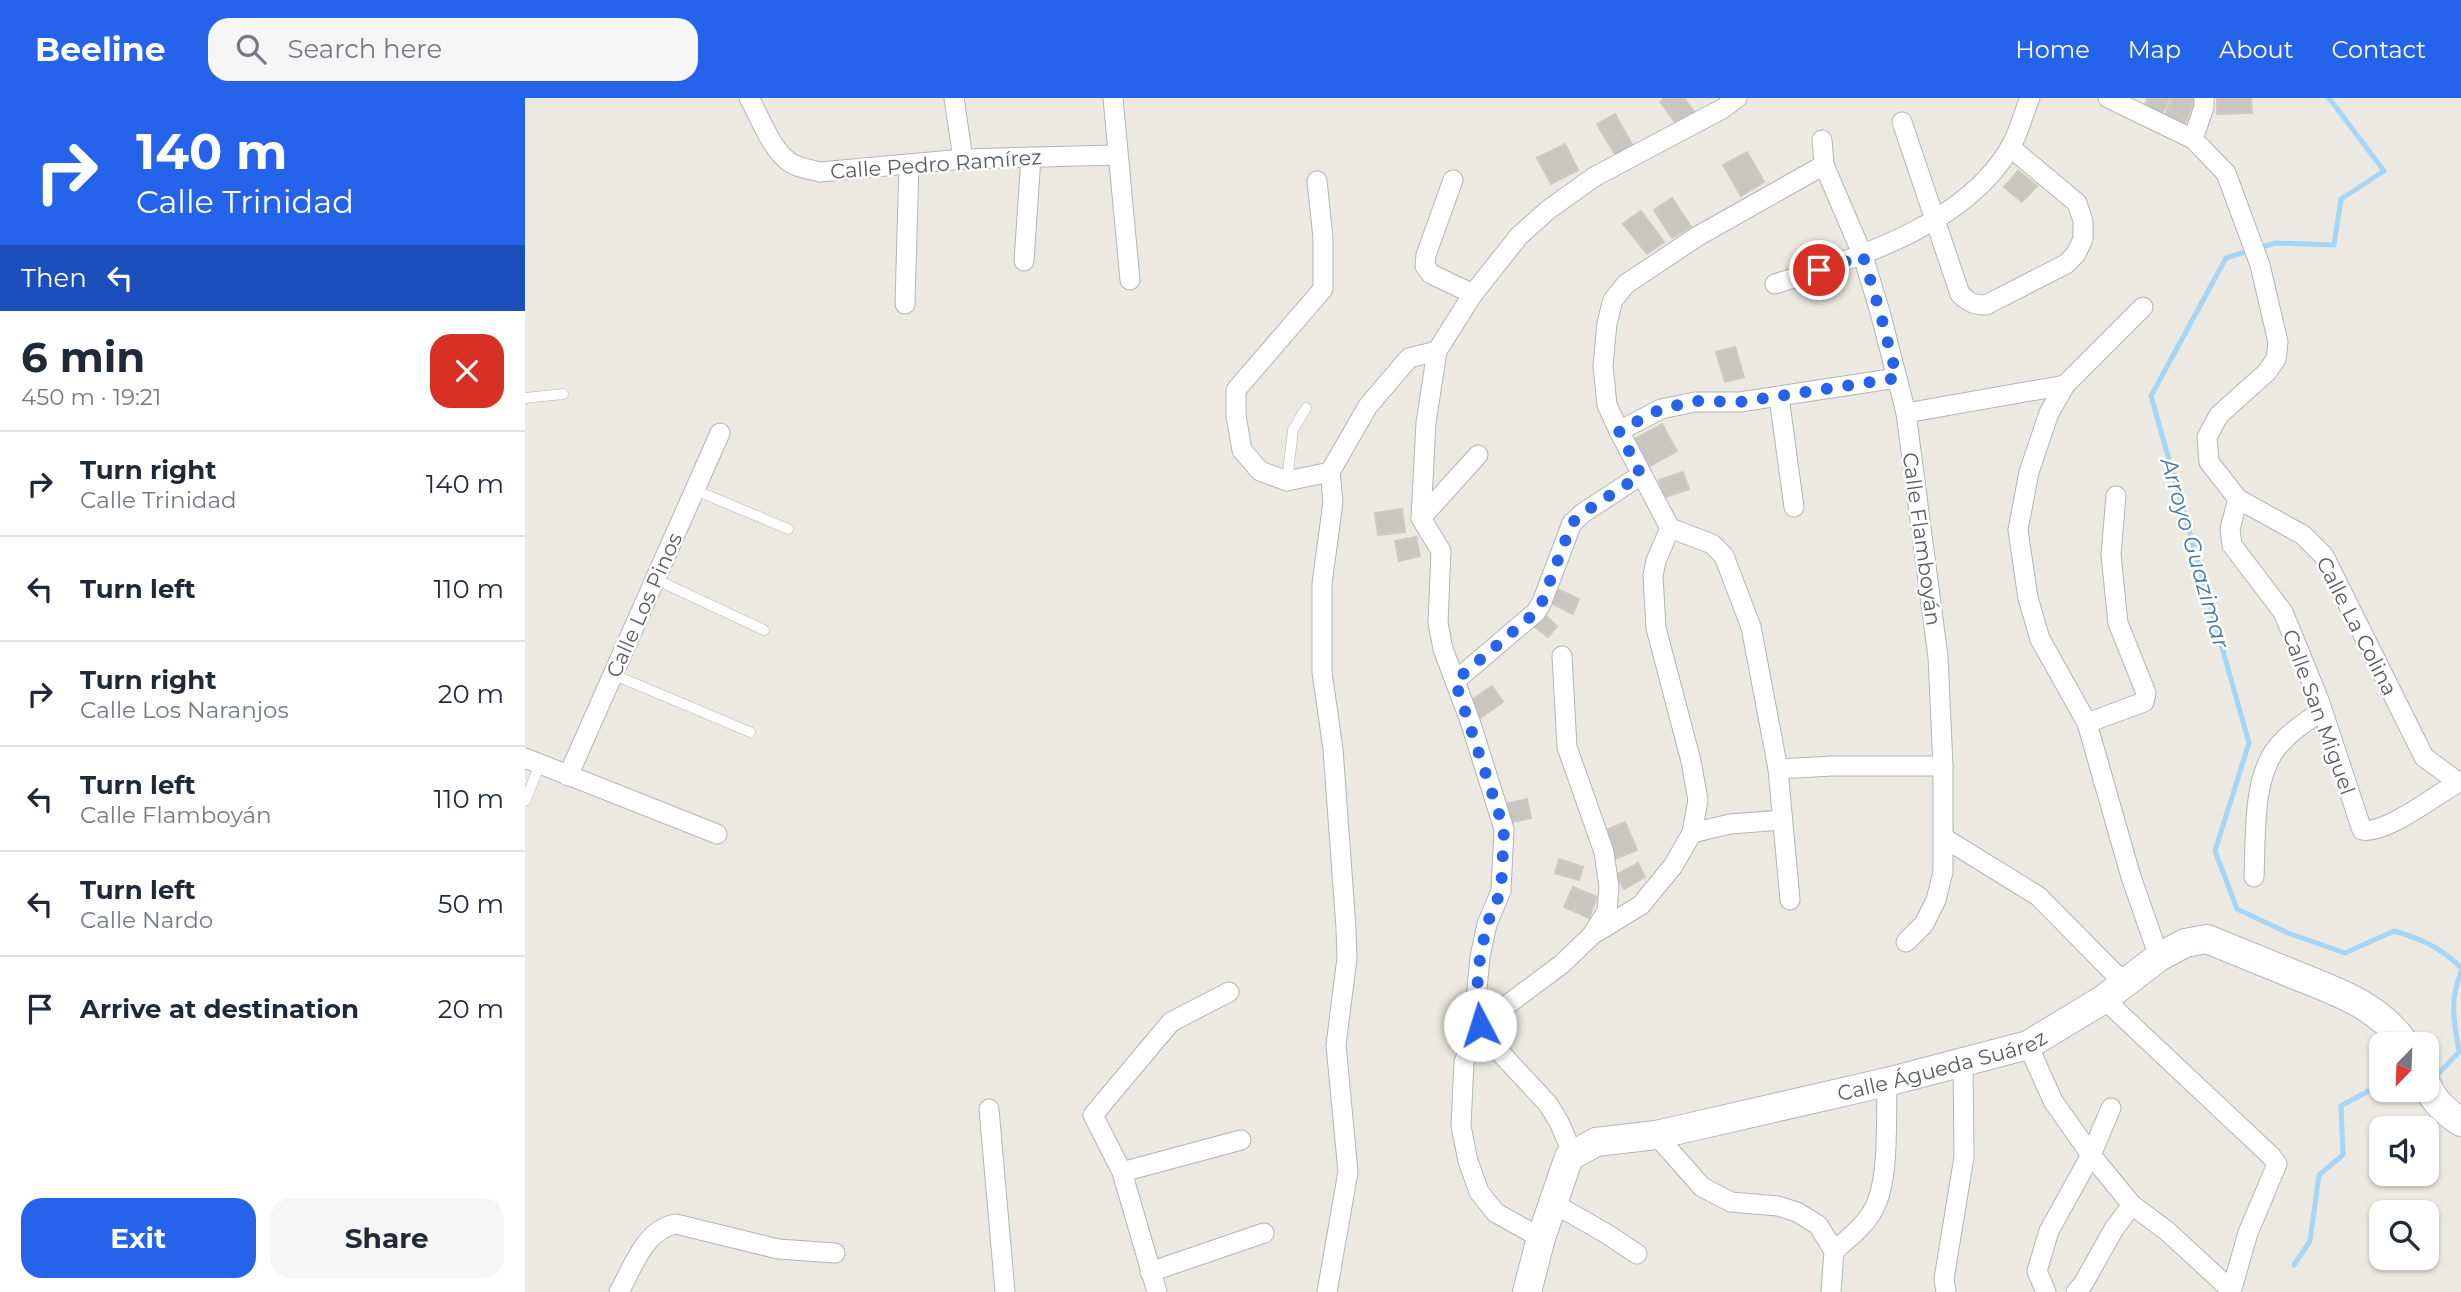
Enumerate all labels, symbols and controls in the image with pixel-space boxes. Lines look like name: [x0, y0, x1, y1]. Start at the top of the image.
search box: [208, 18, 698, 81]
text: Beeline: [35, 29, 166, 69]
icon: search: [232, 30, 270, 68]
text: Search here: [288, 33, 442, 65]
text: Home: [2015, 35, 2090, 64]
text: Map: [2128, 35, 2181, 64]
text: About: [2219, 35, 2293, 64]
text: Contact: [2331, 35, 2426, 64]
text: 140 m: [136, 122, 288, 181]
icon: right: [21, 126, 112, 217]
street label: Calle Pedro Ramírez: [829, 144, 1043, 184]
text: Calle Trinidad: [136, 182, 354, 221]
pin: [1789, 240, 1849, 300]
icon: arrive: [1800, 251, 1838, 289]
icon: left: [101, 259, 139, 297]
text: Then: [21, 262, 87, 294]
text: 6 min: [21, 331, 145, 383]
button: close: [430, 334, 504, 408]
text: 450 m · 19:21: [21, 383, 161, 411]
street label: Calle Flamboyán: [1897, 451, 1947, 627]
water label: Arroyo Guazimar: [2154, 452, 2236, 652]
text: Turn right: [80, 454, 216, 486]
icon: right: [21, 465, 59, 503]
text: 140 m: [426, 468, 504, 500]
text: Calle Trinidad: [80, 486, 237, 514]
street label: Calle Los Pinos: [601, 529, 687, 681]
street label: Calle La Colina: [2311, 552, 2403, 700]
icon: left: [21, 570, 59, 608]
text: Turn left: [80, 573, 196, 605]
text: 110 m: [434, 573, 504, 605]
street label: Calle San Miguel: [2277, 626, 2361, 798]
text: Turn right: [80, 664, 216, 696]
icon: right: [21, 675, 59, 713]
text: 20 m: [438, 678, 504, 710]
text: Calle Los Naranjos: [80, 696, 289, 724]
text: Turn left: [80, 769, 196, 801]
icon: left: [21, 780, 59, 818]
text: 110 m: [434, 783, 504, 815]
text: Calle Flamboyán: [80, 801, 272, 829]
text: Turn left: [80, 874, 196, 906]
icon: left: [21, 885, 59, 923]
text: 50 m: [438, 888, 504, 920]
text: Calle Nardo: [80, 906, 213, 934]
position arrow: [1443, 988, 1517, 1062]
icon: arrive: [21, 990, 59, 1028]
text: Arrive at destination: [80, 993, 359, 1025]
text: 20 m: [438, 993, 504, 1025]
street label: Calle Águeda Suárez: [1835, 1024, 2051, 1106]
north arrow: [2369, 1032, 2439, 1102]
map controls: [2369, 1032, 2439, 1270]
button: sound: [2369, 1116, 2439, 1186]
button: Exit: [21, 1198, 256, 1278]
button: Share: [270, 1198, 504, 1278]
button: search: [2369, 1200, 2439, 1270]

